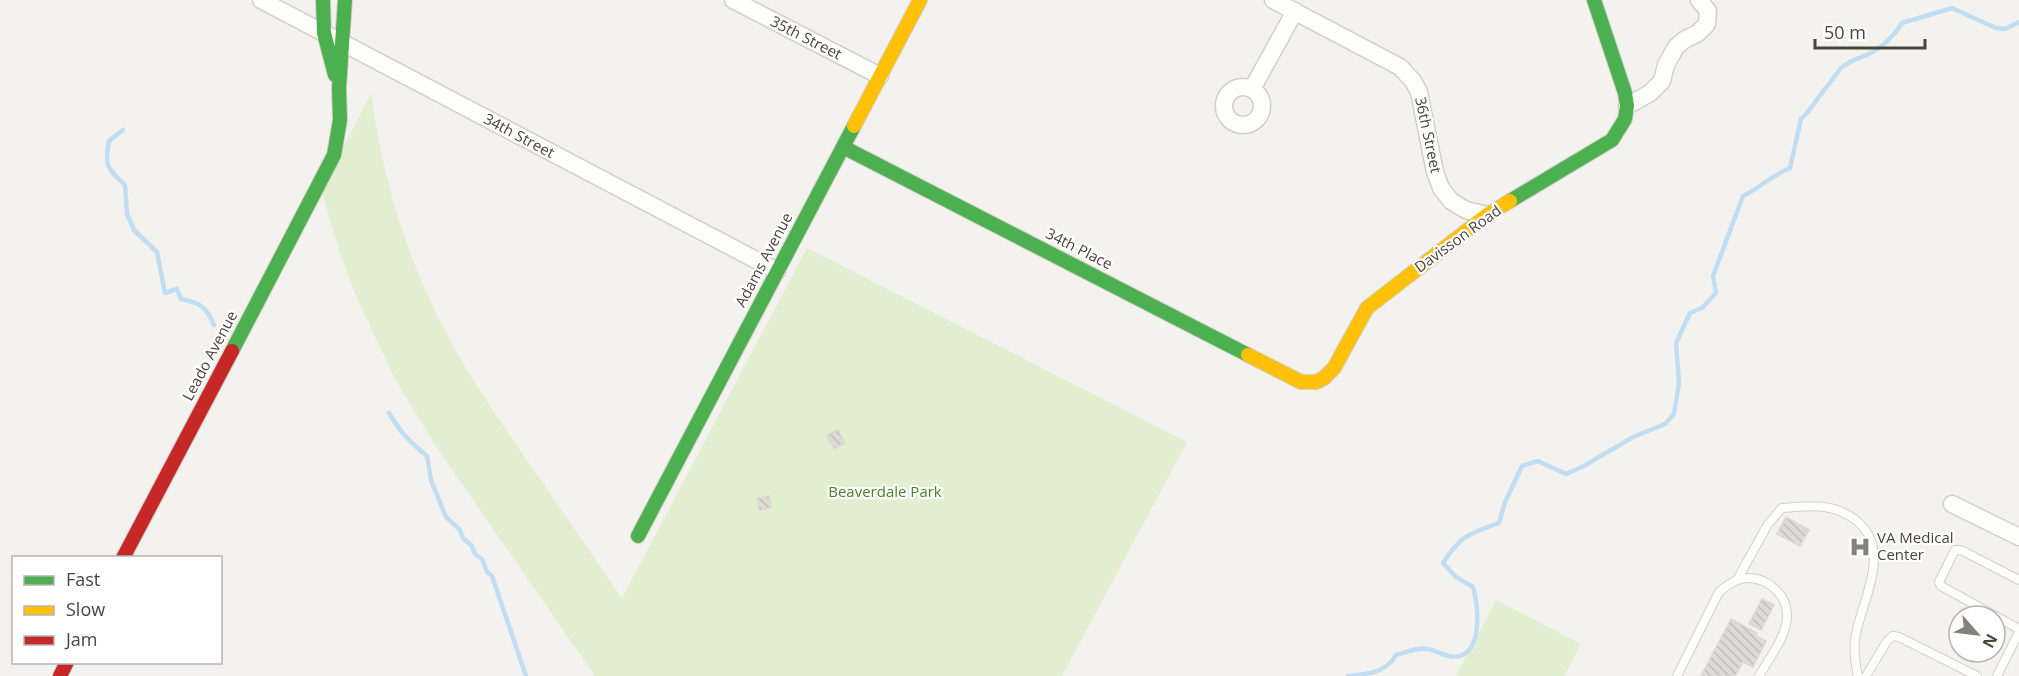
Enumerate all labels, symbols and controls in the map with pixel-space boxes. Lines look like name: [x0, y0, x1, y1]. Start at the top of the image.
street label: 35th Street: [767, 11, 846, 64]
scale bar: [1815, 12, 1924, 50]
text: 50 m: [1824, 20, 1866, 44]
street label: 36th Street: [1411, 95, 1447, 175]
street label: 34th Street: [481, 108, 558, 162]
street label: Davisson Road: [1410, 200, 1505, 276]
street label: Adams Avenue: [730, 209, 796, 310]
street label: 34th Place: [1043, 223, 1116, 273]
street label: Leado Avenue: [177, 307, 241, 404]
park label: Beaverdale Park: [828, 481, 942, 501]
place label: VA Medical Center: [1877, 527, 1954, 564]
hospital icon: VA Medical Center: [1848, 535, 1872, 559]
legend: [12, 556, 222, 664]
text: Fast: [66, 567, 100, 591]
text: Slow: [66, 597, 105, 621]
north arrow: [1947, 604, 2007, 664]
text: Jam: [64, 627, 98, 651]
text: N: [1977, 630, 2003, 652]

